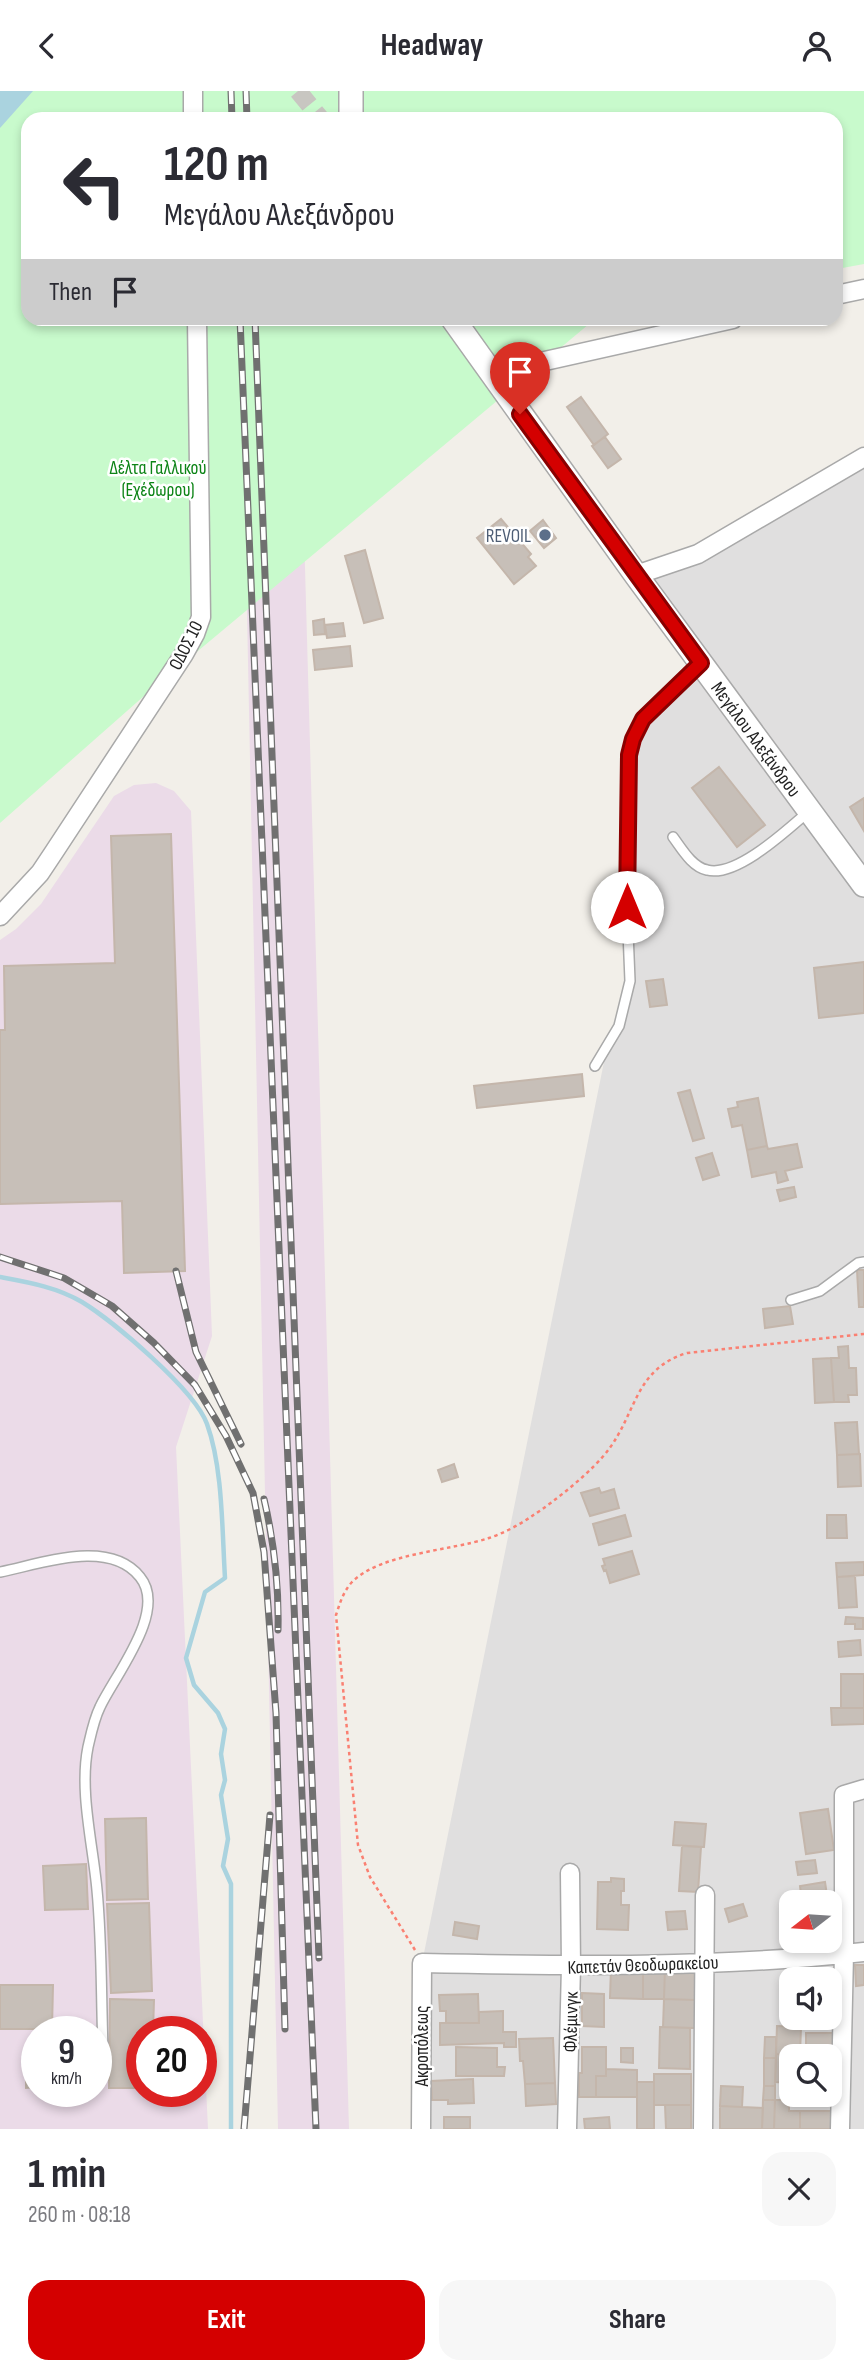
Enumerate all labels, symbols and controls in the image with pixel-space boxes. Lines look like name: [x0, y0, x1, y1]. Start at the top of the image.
text: Headway: [381, 26, 483, 65]
icon: back: [28, 27, 66, 65]
icon: person: [798, 27, 836, 65]
text: 120 m: [164, 136, 269, 195]
icon: left: [49, 140, 140, 231]
text: Μεγάλου Αλεξάνδρου: [164, 196, 395, 235]
icon: arrive: [106, 273, 144, 311]
text: Then: [49, 277, 92, 308]
pin: [490, 342, 550, 414]
icon: arrive: [501, 353, 539, 391]
park label: Δέλτα Γαλλικού (Εχέδωρου): [109, 457, 207, 502]
place label: REVOIL: [486, 525, 531, 548]
marker: REVOIL: [537, 527, 553, 543]
street label: ΟΔΟΣ 10: [164, 617, 208, 674]
street label: Μεγάλου Αλεξάνδρου: [705, 678, 805, 802]
position arrow: [590, 870, 664, 944]
north arrow: [779, 1890, 842, 1953]
map controls: [779, 1890, 842, 2107]
street label: Καπετάν Θεοδωρακείου: [567, 1951, 719, 1980]
button: sound: [779, 1967, 842, 2030]
street label: Φλέμινγκ: [559, 1990, 584, 2053]
street label: Ακροπόλεως: [411, 2006, 434, 2087]
speed limit sign: 20: [126, 2016, 217, 2107]
text: 9: [58, 2031, 75, 2074]
button: search: [779, 2044, 842, 2107]
text: km/h: [51, 2068, 82, 2089]
text: 1 min: [28, 2149, 106, 2200]
button: close: [762, 2152, 836, 2226]
text: 260 m · 08:18: [28, 2201, 131, 2229]
button: Exit: [28, 2280, 425, 2360]
button: Share: [439, 2280, 836, 2360]

